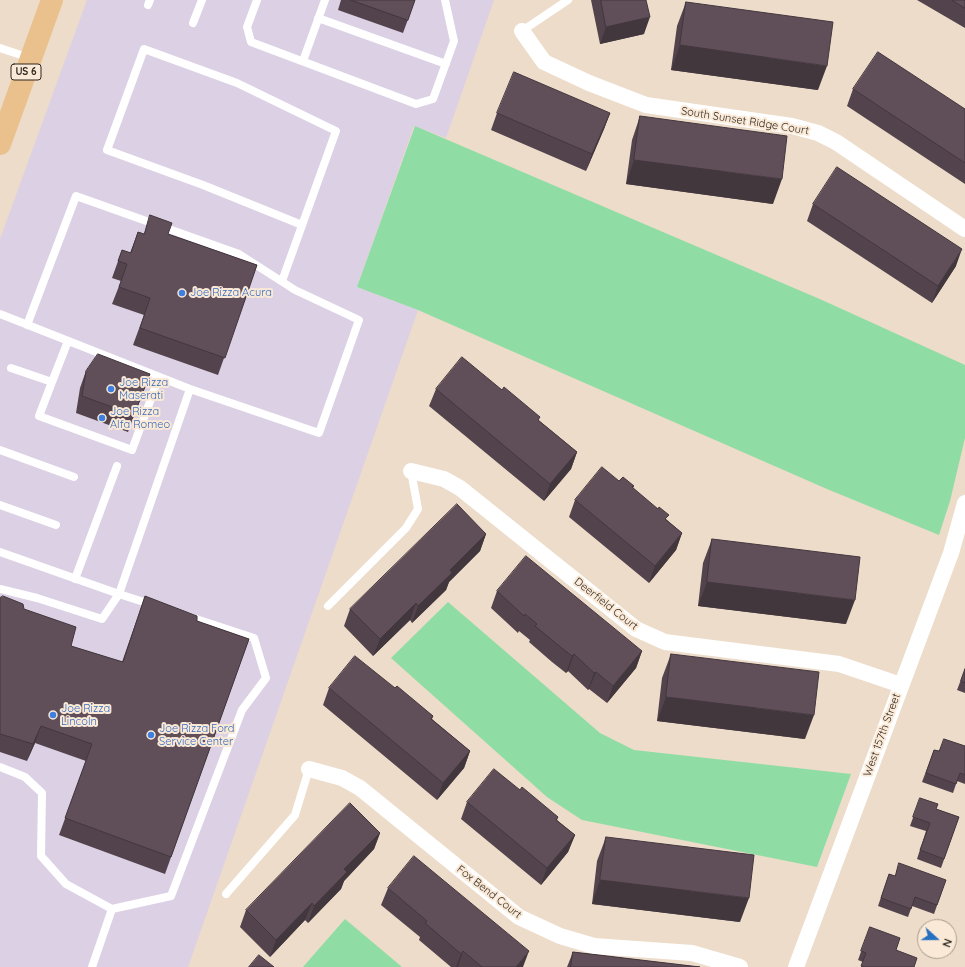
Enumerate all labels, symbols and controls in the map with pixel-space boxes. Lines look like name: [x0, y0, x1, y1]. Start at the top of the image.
road number: US 6: [11, 64, 41, 80]
street label: South Sunset Ridge Court: [680, 104, 810, 138]
place label: Joe Rizza Acura: [190, 286, 272, 300]
marker: Joe Rizza Acura: [177, 288, 187, 298]
place label: Joe Rizza Maserati: [119, 376, 168, 402]
marker: Joe Rizza Maserati: [106, 384, 116, 394]
place label: Joe Rizza Alfa Romeo: [110, 405, 170, 431]
marker: Joe Rizza Alfa Romeo: [97, 413, 107, 423]
street label: Deerfield Court: [571, 575, 641, 633]
street label: West 157th Street: [861, 692, 903, 778]
place label: Joe Rizza Lincoln: [61, 702, 110, 728]
marker: Joe Rizza Lincoln: [48, 710, 58, 720]
place label: Joe Rizza Ford Service Center: [159, 722, 234, 748]
marker: Joe Rizza Ford Service Center: [146, 730, 156, 740]
street label: Fox Bend Court: [454, 863, 524, 921]
north arrow: [917, 919, 957, 959]
text: N: [939, 937, 955, 949]

